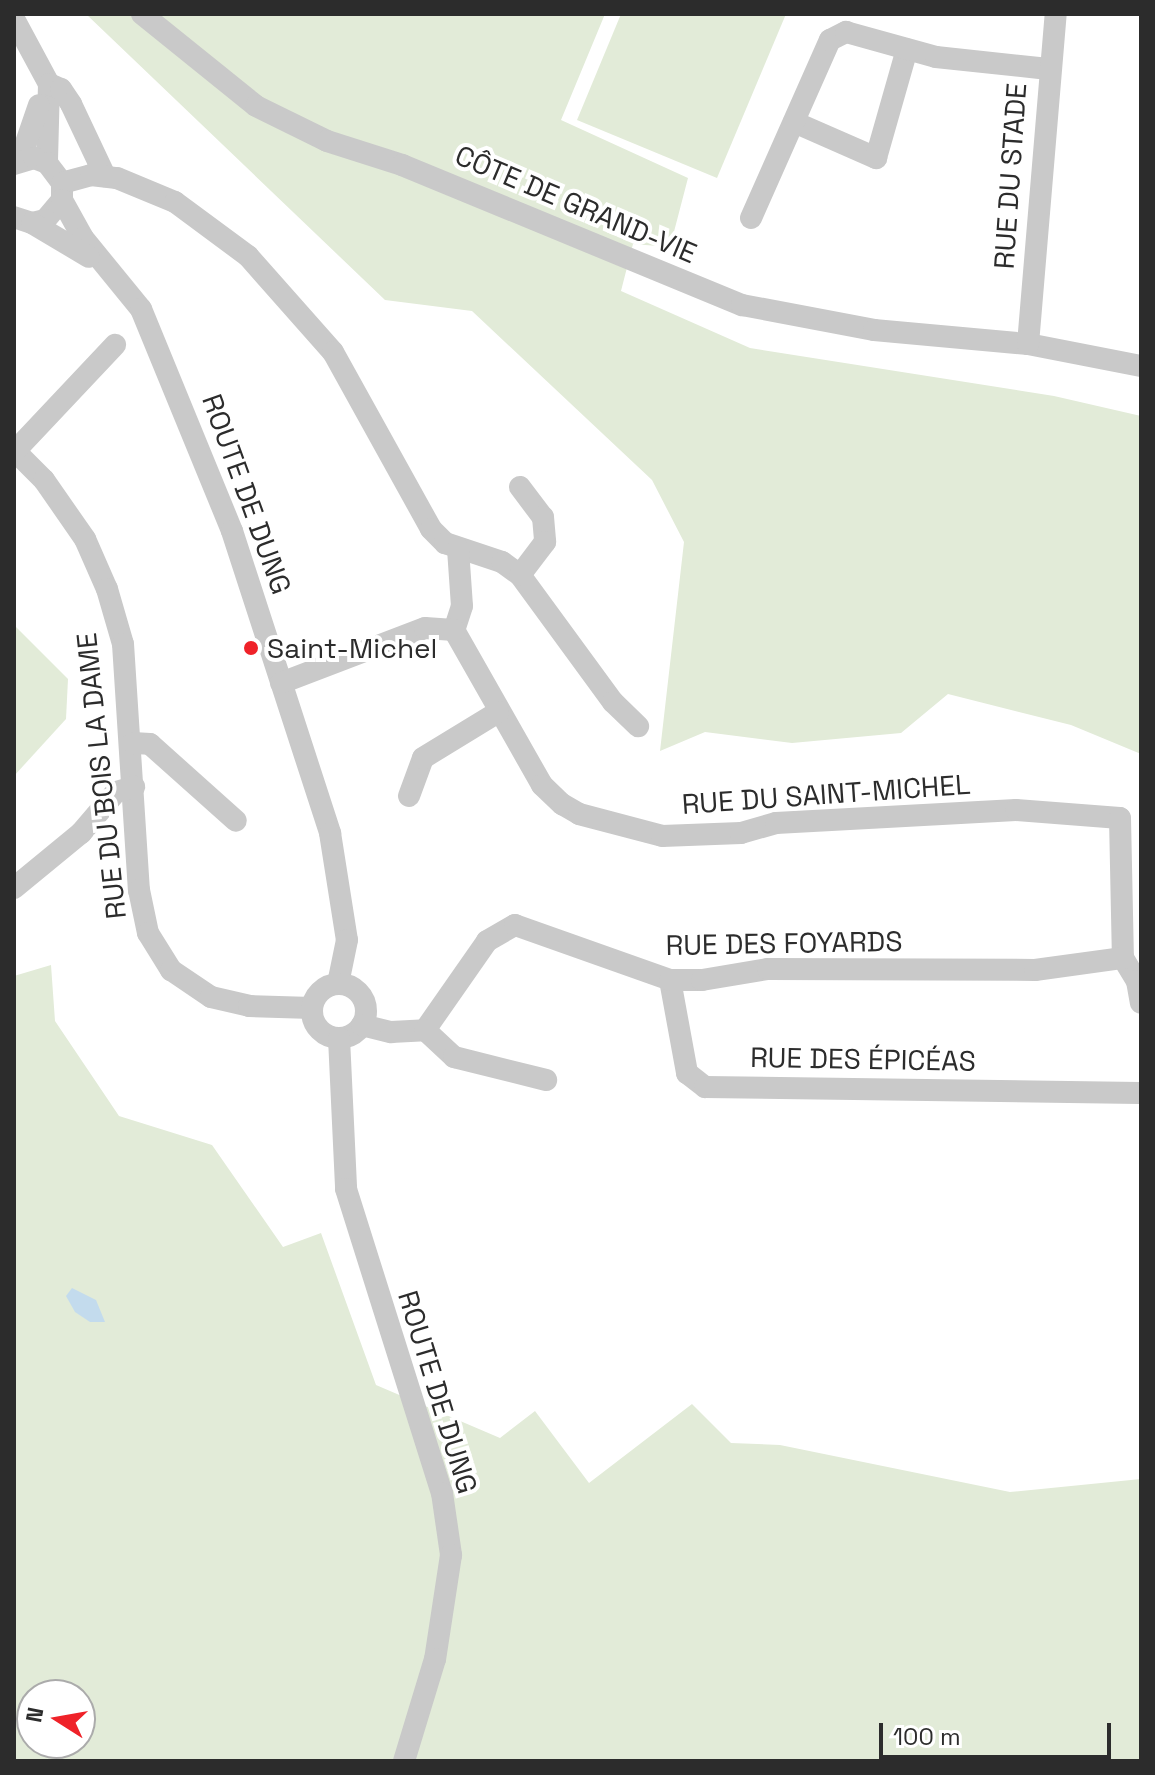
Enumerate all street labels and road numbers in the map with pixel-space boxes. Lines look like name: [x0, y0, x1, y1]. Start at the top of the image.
street label: RUE DU STADE: [987, 82, 1033, 270]
street label: CÔTE DE GRAND-VIE: [450, 138, 702, 270]
street label: ROUTE DE DUNG: [195, 389, 299, 599]
street label: RUE DU BOIS LA DAME: [69, 631, 133, 921]
street label: RUE DU SAINT-MICHEL: [681, 767, 971, 821]
street label: RUE DES FOYARDS: [665, 924, 903, 962]
street label: RUE DES ÉPICÉAS: [750, 1040, 976, 1078]
street label: ROUTE DE DUNG: [391, 1287, 485, 1497]

